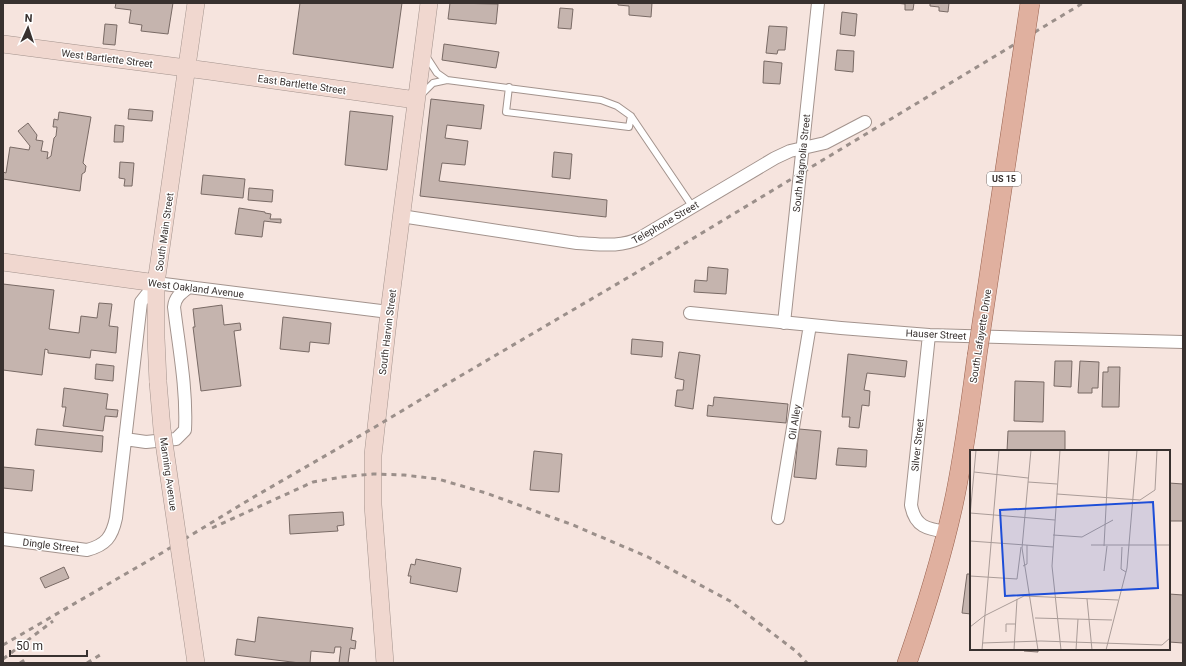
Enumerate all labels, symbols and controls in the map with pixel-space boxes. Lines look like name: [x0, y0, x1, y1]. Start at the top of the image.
north arrow: [8, 8, 48, 48]
text: N: [24, 12, 33, 25]
street label: West Bartlette Street: [61, 47, 153, 70]
street label: East Bartlette Street: [257, 73, 347, 96]
street label: South Magnolia Street: [791, 113, 812, 213]
road number: US 15: [987, 172, 1021, 186]
street label: South Main Street: [154, 192, 175, 272]
street label: Telephone Street: [630, 199, 700, 246]
street label: West Oakland Avenue: [147, 277, 245, 300]
street label: South Lafayette Drive: [968, 288, 993, 384]
street label: South Harvin Street: [377, 289, 398, 375]
street label: Hauser Street: [905, 327, 967, 342]
street label: Oil Alley: [786, 403, 803, 441]
street label: Silver Street: [909, 418, 926, 472]
street label: Manning Avenue: [158, 437, 179, 511]
inset map: [970, 450, 1170, 650]
street label: Dingle Street: [22, 537, 80, 554]
scale bar: [10, 632, 87, 658]
text: 50 m: [16, 639, 43, 653]

